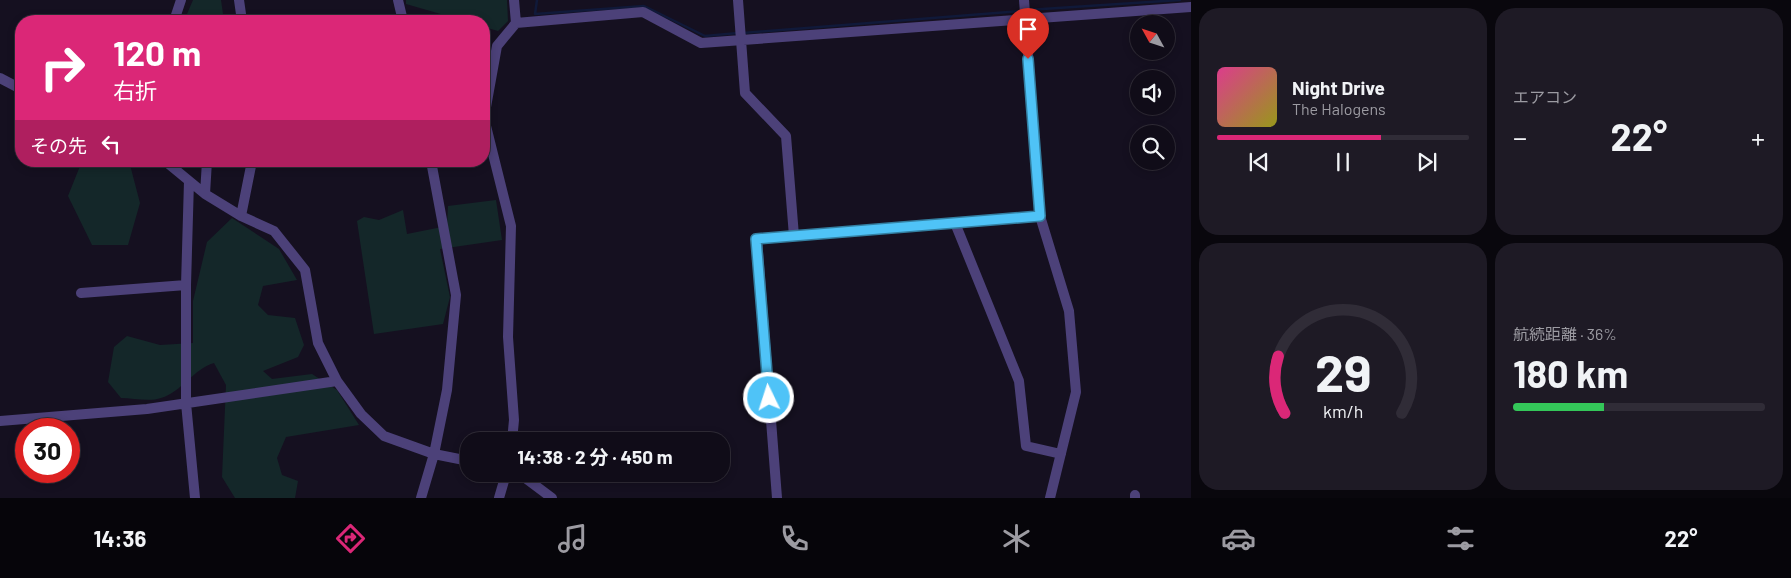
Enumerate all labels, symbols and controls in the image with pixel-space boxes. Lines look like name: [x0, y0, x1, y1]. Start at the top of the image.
pin: [1007, 8, 1049, 59]
icon: arrive: [1014, 15, 1042, 43]
north arrow: [1130, 15, 1175, 60]
map controls: [1130, 15, 1175, 170]
text: 120 m: [113, 31, 201, 73]
icon: right: [30, 35, 95, 100]
button: sound: [1130, 70, 1175, 115]
text: Night Drive: [1292, 76, 1385, 99]
text: 右折: [113, 77, 157, 103]
text: エアコン: [1513, 87, 1577, 106]
text: The Halogens: [1292, 99, 1386, 118]
text: 22°: [1611, 113, 1667, 159]
text: −: [1513, 120, 1527, 154]
text: +: [1751, 120, 1765, 154]
button: search: [1130, 125, 1175, 170]
icon: left: [97, 130, 125, 158]
text: その先: [30, 134, 87, 157]
icon: previous: [1245, 148, 1273, 176]
icon: pause: [1329, 148, 1357, 176]
icon: next: [1413, 148, 1441, 176]
text: 航続距離 · 36%: [1513, 324, 1617, 343]
text: 29: [1315, 340, 1371, 402]
text: 180 km: [1513, 350, 1628, 396]
position arrow: [742, 371, 794, 423]
text: km/h: [1323, 400, 1363, 422]
speed limit sign: 30: [15, 418, 80, 483]
text: 14:38 · 2 分 · 450 m: [517, 445, 673, 468]
icon: directions: [333, 521, 368, 556]
icon: music: [555, 521, 590, 556]
icon: phone: [777, 521, 812, 556]
icon: climate: [999, 521, 1034, 556]
icon: car: [1221, 521, 1256, 556]
icon: filters: [1443, 521, 1478, 556]
text: 14:36: [93, 525, 146, 551]
text: 22°: [1665, 525, 1698, 551]

